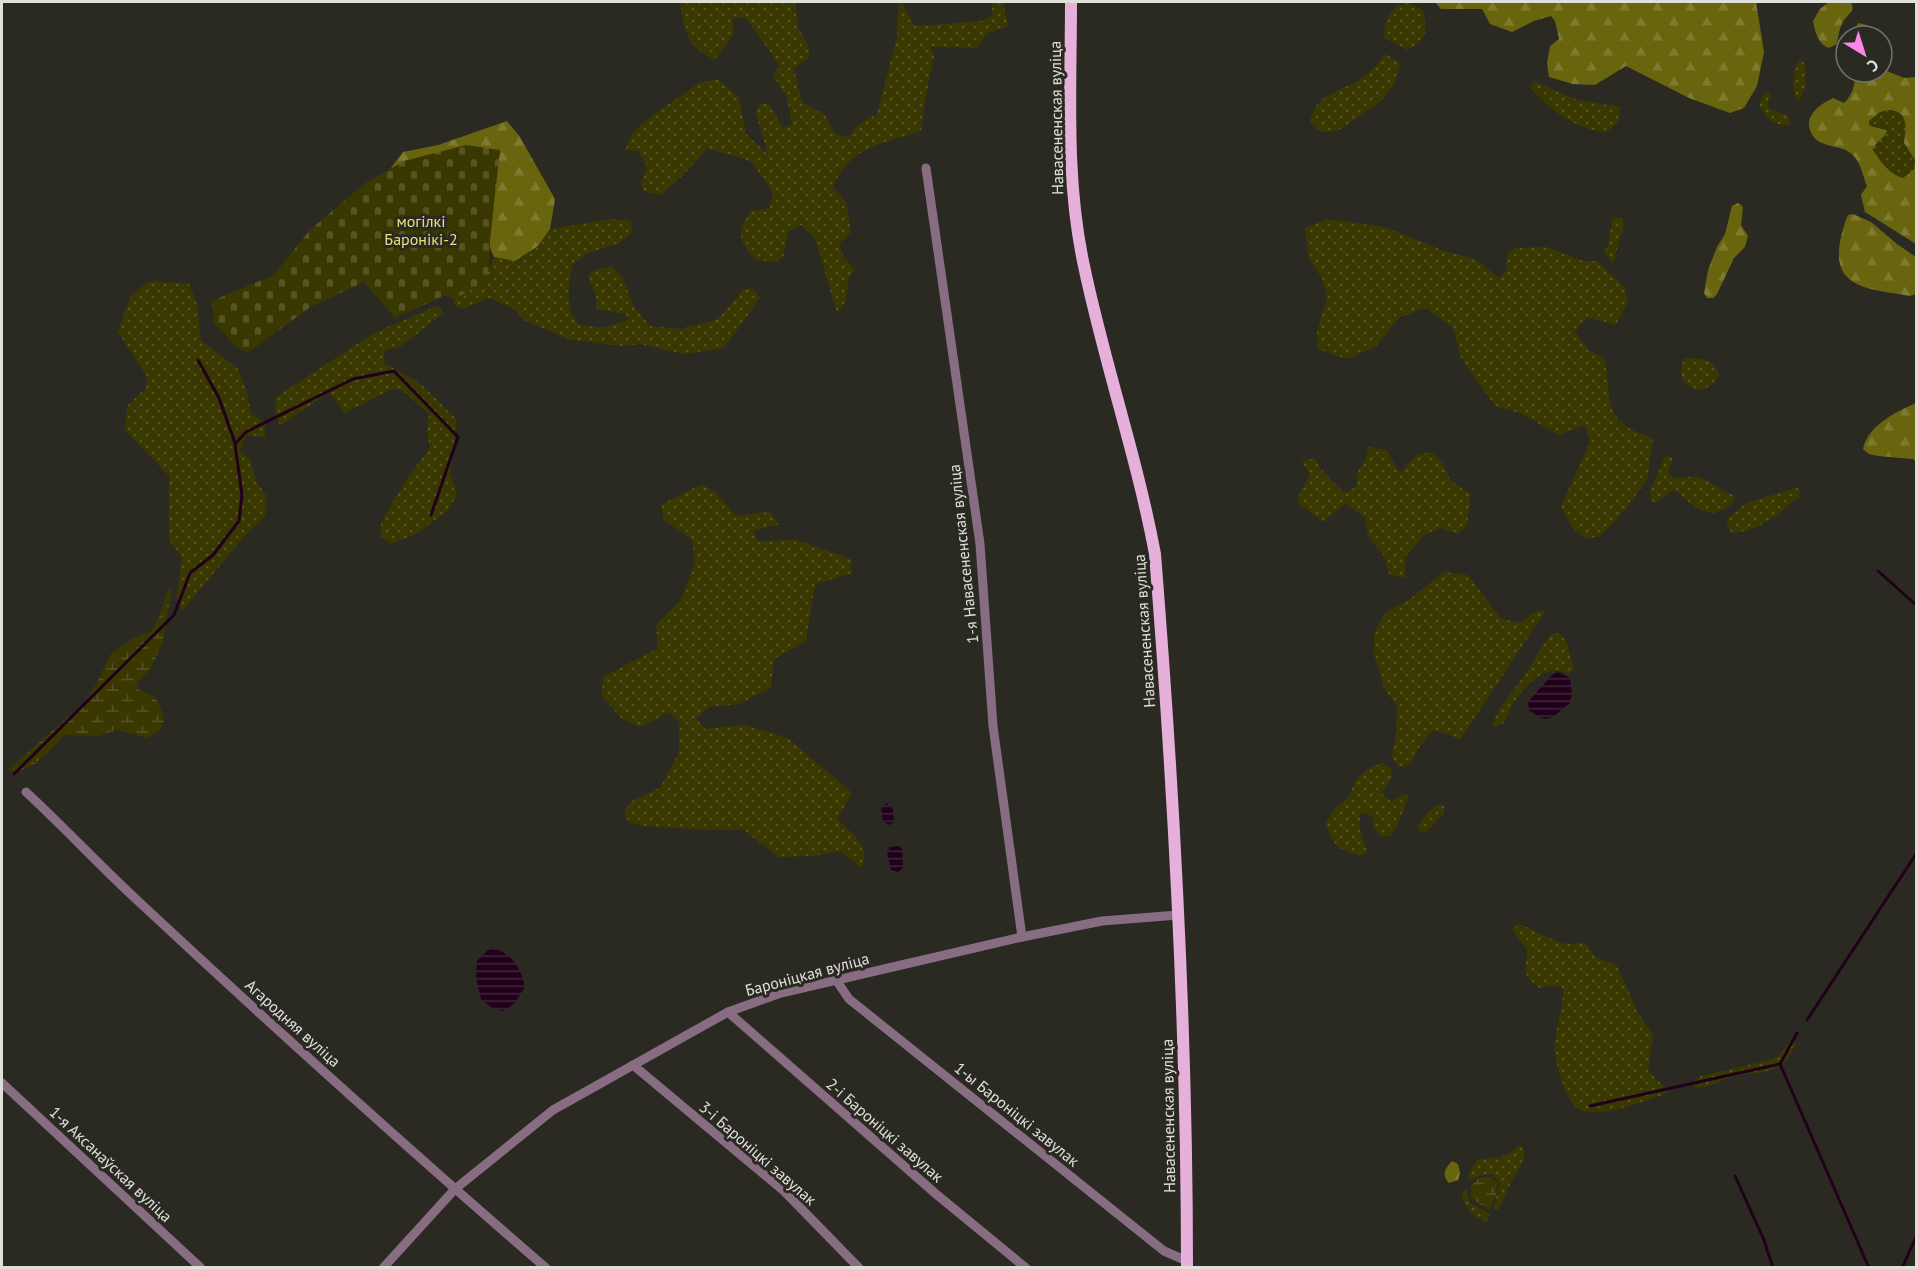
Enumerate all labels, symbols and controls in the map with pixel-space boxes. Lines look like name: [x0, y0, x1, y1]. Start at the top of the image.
north arrow: [1834, 24, 1894, 84]
street label: Навасененская вуліца: [1045, 41, 1067, 195]
text: С: [1864, 55, 1883, 76]
park label: могілкі Баронікі-2: [384, 211, 458, 249]
street label: 1-я Навасененская вуліца: [944, 463, 982, 645]
street label: Навасененская вуліца: [1129, 554, 1159, 708]
street label: Бароніцкая вуліца: [743, 948, 871, 1000]
street label: Агародняя вуліца: [241, 975, 345, 1071]
street label: Навасененская вуліца: [1157, 1039, 1179, 1193]
street label: 1-ы Бароніцкі завулак: [950, 1057, 1084, 1171]
street label: 2-і Бароніцкі завулак: [822, 1074, 948, 1187]
street label: 3-і Бароніцкі завулак: [695, 1097, 821, 1210]
street label: 1-я Аксанаўская вуліца: [45, 1102, 177, 1226]

